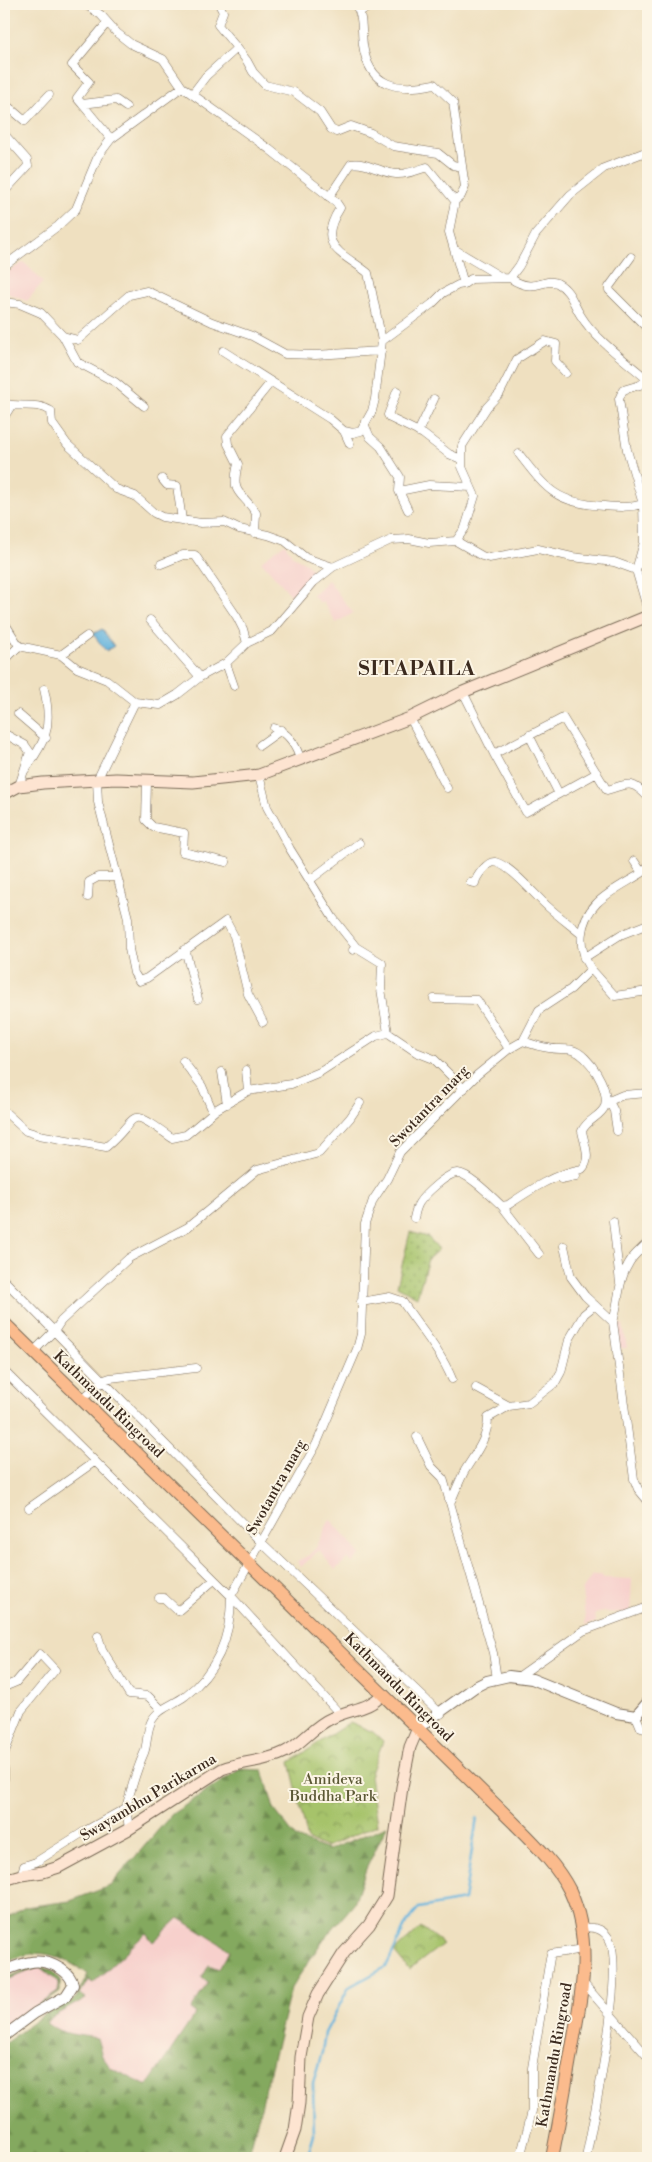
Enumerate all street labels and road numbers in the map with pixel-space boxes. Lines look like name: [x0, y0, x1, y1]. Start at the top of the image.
street label: Swotantra marg: [386, 1061, 473, 1151]
street label: Kathmandu Ringroad: [49, 1347, 168, 1462]
street label: Swotantra marg: [242, 1436, 311, 1538]
street label: Kathmandu Ringroad: [340, 1629, 458, 1746]
street label: Swayambhu Parikarma: [77, 1749, 220, 1846]
street label: Kathmandu Ringroad: [532, 1981, 577, 2129]

